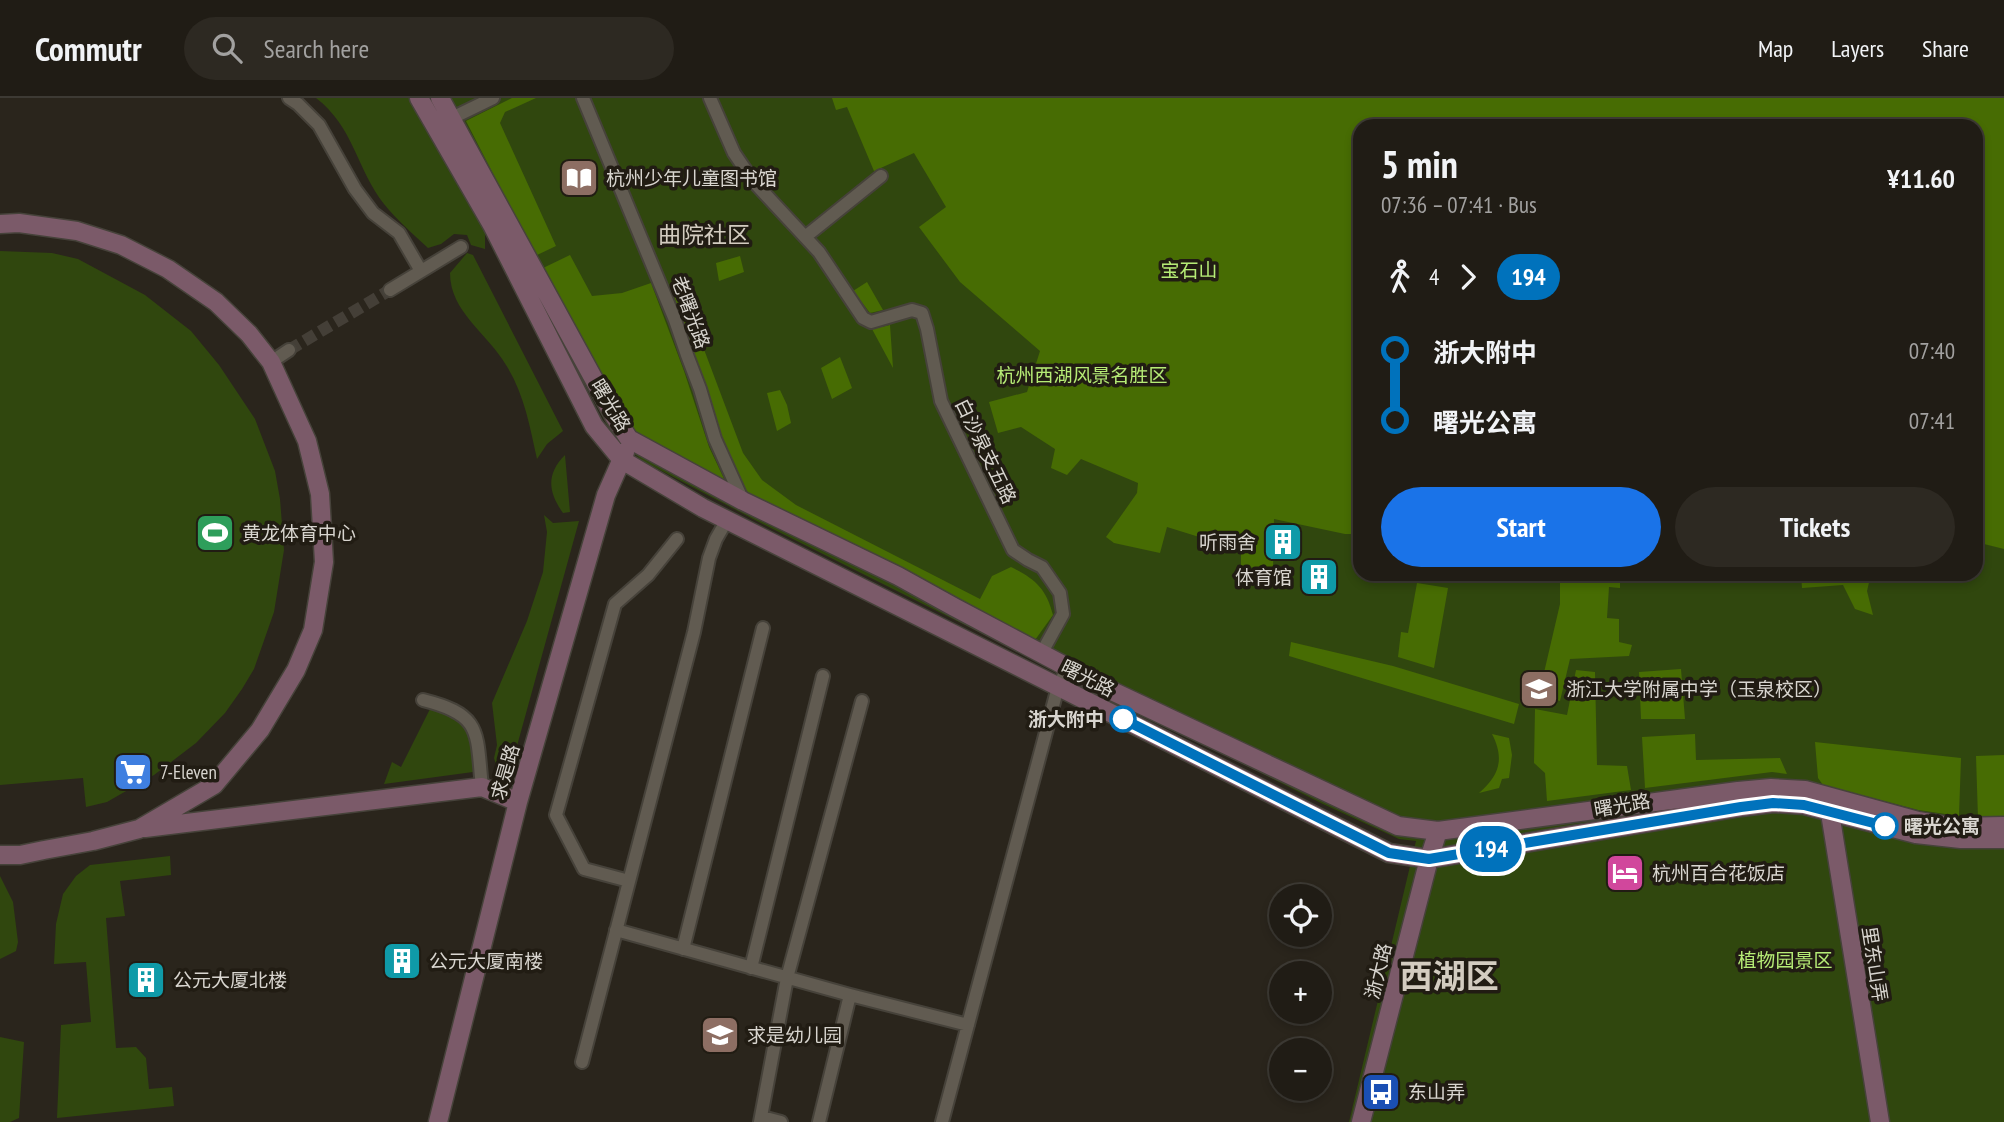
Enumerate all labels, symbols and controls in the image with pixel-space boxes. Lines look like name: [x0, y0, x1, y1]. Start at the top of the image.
search box: [184, 17, 674, 80]
text: Commutr: [35, 27, 142, 70]
icon: search: [208, 29, 246, 67]
text: Search here: [264, 32, 369, 65]
text: Map: [1758, 33, 1793, 64]
text: Layers: [1831, 33, 1884, 64]
text: Share: [1922, 33, 1969, 64]
text: 5 min: [1381, 139, 1458, 188]
library icon: 杭州少年儿童图书馆: [558, 157, 600, 199]
text: ¥11.60: [1887, 162, 1955, 195]
place label: 杭州少年儿童图书馆: [606, 166, 777, 190]
text: 07:36 – 07:41 · Bus: [1381, 190, 1537, 219]
district label: 曲院社区: [658, 220, 750, 249]
park label: 宝石山: [1160, 258, 1218, 282]
icon: walk: [1381, 258, 1419, 296]
icon: forward: [1449, 258, 1487, 296]
text: 194: [1511, 261, 1546, 292]
text: 4: [1429, 262, 1439, 291]
street label: 老曙光路: [667, 272, 715, 352]
text: 浙大附中: [1433, 336, 1537, 369]
text: 07:40: [1909, 336, 1955, 365]
park label: 杭州西湖风景名胜区: [996, 363, 1168, 387]
street label: 曙光路: [586, 374, 636, 436]
street label: 白沙泉支五路: [950, 395, 1022, 507]
text: 曙光公寓: [1433, 406, 1537, 439]
text: 07:41: [1909, 406, 1955, 435]
button: Start: [1381, 487, 1661, 567]
button: Tickets: [1675, 487, 1955, 567]
sports icon: 黄龙体育中心: [194, 512, 236, 554]
place label: 黄龙体育中心: [242, 521, 356, 545]
building icon: 听雨舍: [1262, 521, 1304, 563]
place label: 听雨舍: [1199, 530, 1256, 554]
building icon: 体育馆: [1298, 556, 1340, 598]
place label: 体育馆: [1235, 565, 1292, 589]
street label: 曙光路: [1057, 654, 1119, 702]
school or university icon: 浙江大学附属中学（玉泉校区）: [1518, 668, 1560, 710]
place label: 浙江大学附属中学（玉泉校区）: [1566, 677, 1832, 701]
marker: 浙大附中: [1110, 706, 1136, 732]
place label: 浙大附中: [1028, 707, 1104, 731]
street label: 求是路: [486, 741, 524, 803]
supermarket icon: 7-Eleven: [112, 751, 154, 793]
place label: 7-Eleven: [160, 760, 217, 784]
street label: 曙光路: [1592, 788, 1652, 822]
marker: 曙光公寓: [1872, 813, 1898, 839]
place label: 曙光公寓: [1904, 814, 1980, 838]
line badge: 194: [1451, 826, 1531, 872]
text: 194: [1474, 833, 1508, 864]
hotel icon: 杭州百合花饭店: [1604, 852, 1646, 894]
place label: 杭州百合花饭店: [1652, 861, 1785, 885]
map controls: [1269, 884, 1332, 1101]
button: locate: [1269, 884, 1332, 947]
street label: 里东山弄: [1857, 925, 1893, 1003]
building icon: 公元大厦南楼: [381, 940, 423, 982]
street label: 浙大路: [1359, 940, 1397, 1002]
park label: 植物园景区: [1737, 948, 1833, 972]
place label: 公元大厦南楼: [429, 949, 543, 973]
district label: 西湖区: [1400, 954, 1499, 997]
building icon: 公元大厦北楼: [125, 959, 167, 1001]
button: +: [1269, 961, 1332, 1024]
place label: 公元大厦北楼: [173, 968, 287, 992]
school or university icon: 求是幼儿园: [699, 1014, 741, 1056]
place label: 求是幼儿园: [747, 1023, 842, 1047]
button: −: [1269, 1038, 1332, 1101]
bus stop icon: 东山弄: [1360, 1071, 1402, 1113]
place label: 东山弄: [1408, 1080, 1465, 1104]

